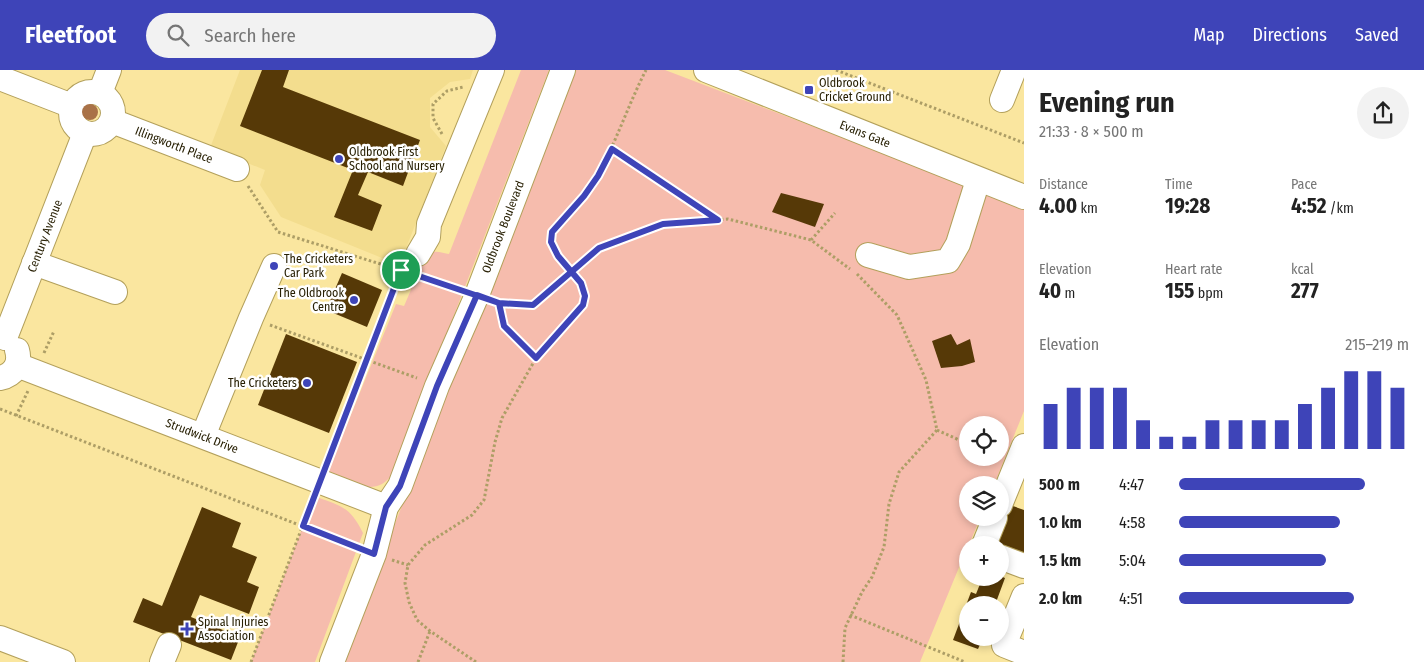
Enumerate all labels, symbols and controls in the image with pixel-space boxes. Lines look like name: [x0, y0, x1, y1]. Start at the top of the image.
search box: [146, 13, 496, 58]
text: Fleetfoot: [25, 21, 116, 49]
icon: search: [164, 21, 192, 49]
text: Search here: [204, 24, 296, 47]
text: Map: [1193, 24, 1225, 46]
text: Directions: [1253, 24, 1327, 46]
text: Saved: [1355, 24, 1399, 46]
place label: Oldbrook Cricket Ground: [819, 76, 892, 104]
marker: Oldbrook Cricket Ground: [803, 84, 815, 96]
text: Evening run: [1039, 86, 1175, 119]
button: share: [1357, 87, 1409, 139]
street label: Evans Gate: [838, 118, 892, 150]
text: 21:33 · 8 × 500 m: [1039, 122, 1144, 141]
street label: Illingworth Place: [133, 124, 215, 166]
place label: Oldbrook First School and Nursery: [349, 145, 445, 173]
marker: Oldbrook First School and Nursery: [333, 153, 345, 165]
text: Distance: [1039, 176, 1088, 193]
text: Time: [1165, 176, 1193, 193]
text: Pace: [1291, 176, 1317, 193]
street label: Oldbrook Boulevard: [479, 179, 527, 275]
text: 4.00: [1039, 193, 1077, 219]
text: 19:28: [1165, 193, 1210, 219]
text: 4:52: [1291, 193, 1327, 219]
street label: Century Avenue: [25, 198, 65, 274]
text: km: [1077, 200, 1098, 217]
text: /km: [1327, 200, 1354, 217]
pin: [380, 249, 422, 291]
place label: The Cricketers Car Park: [284, 252, 353, 280]
icon: arrive: [387, 256, 415, 284]
marker: The Cricketers Car Park: [268, 260, 280, 272]
text: Elevation: [1039, 261, 1092, 278]
text: Heart rate: [1165, 261, 1222, 278]
text: kcal: [1291, 261, 1314, 278]
text: 40: [1039, 278, 1061, 304]
text: 155: [1165, 278, 1194, 304]
text: 277: [1291, 278, 1319, 304]
text: m: [1061, 285, 1075, 302]
text: bpm: [1194, 285, 1223, 302]
place label: The Oldbrook Centre: [278, 286, 344, 314]
marker: The Oldbrook Centre: [348, 294, 360, 306]
text: Elevation: [1039, 335, 1099, 354]
text: 215–219 m: [1345, 335, 1409, 354]
place label: The Cricketers: [228, 376, 297, 390]
marker: The Cricketers: [301, 377, 313, 389]
street label: Strudwick Drive: [164, 416, 240, 456]
map controls: [959, 416, 1009, 646]
button: locate: [959, 416, 1009, 466]
text: 500 m: [1039, 475, 1080, 494]
text: 4:47: [1119, 475, 1144, 494]
button: layers: [959, 476, 1009, 526]
text: 1.0 km: [1039, 513, 1082, 532]
text: 4:58: [1119, 513, 1146, 532]
button: +: [959, 536, 1009, 586]
text: 1.5 km: [1039, 551, 1081, 570]
text: 5:04: [1119, 551, 1146, 570]
text: 2.0 km: [1039, 589, 1082, 608]
text: 4:51: [1119, 589, 1143, 608]
button: −: [959, 596, 1009, 646]
place label: Spinal Injuries Association: [198, 615, 268, 643]
marker: Spinal Injuries Association: [180, 622, 194, 636]

